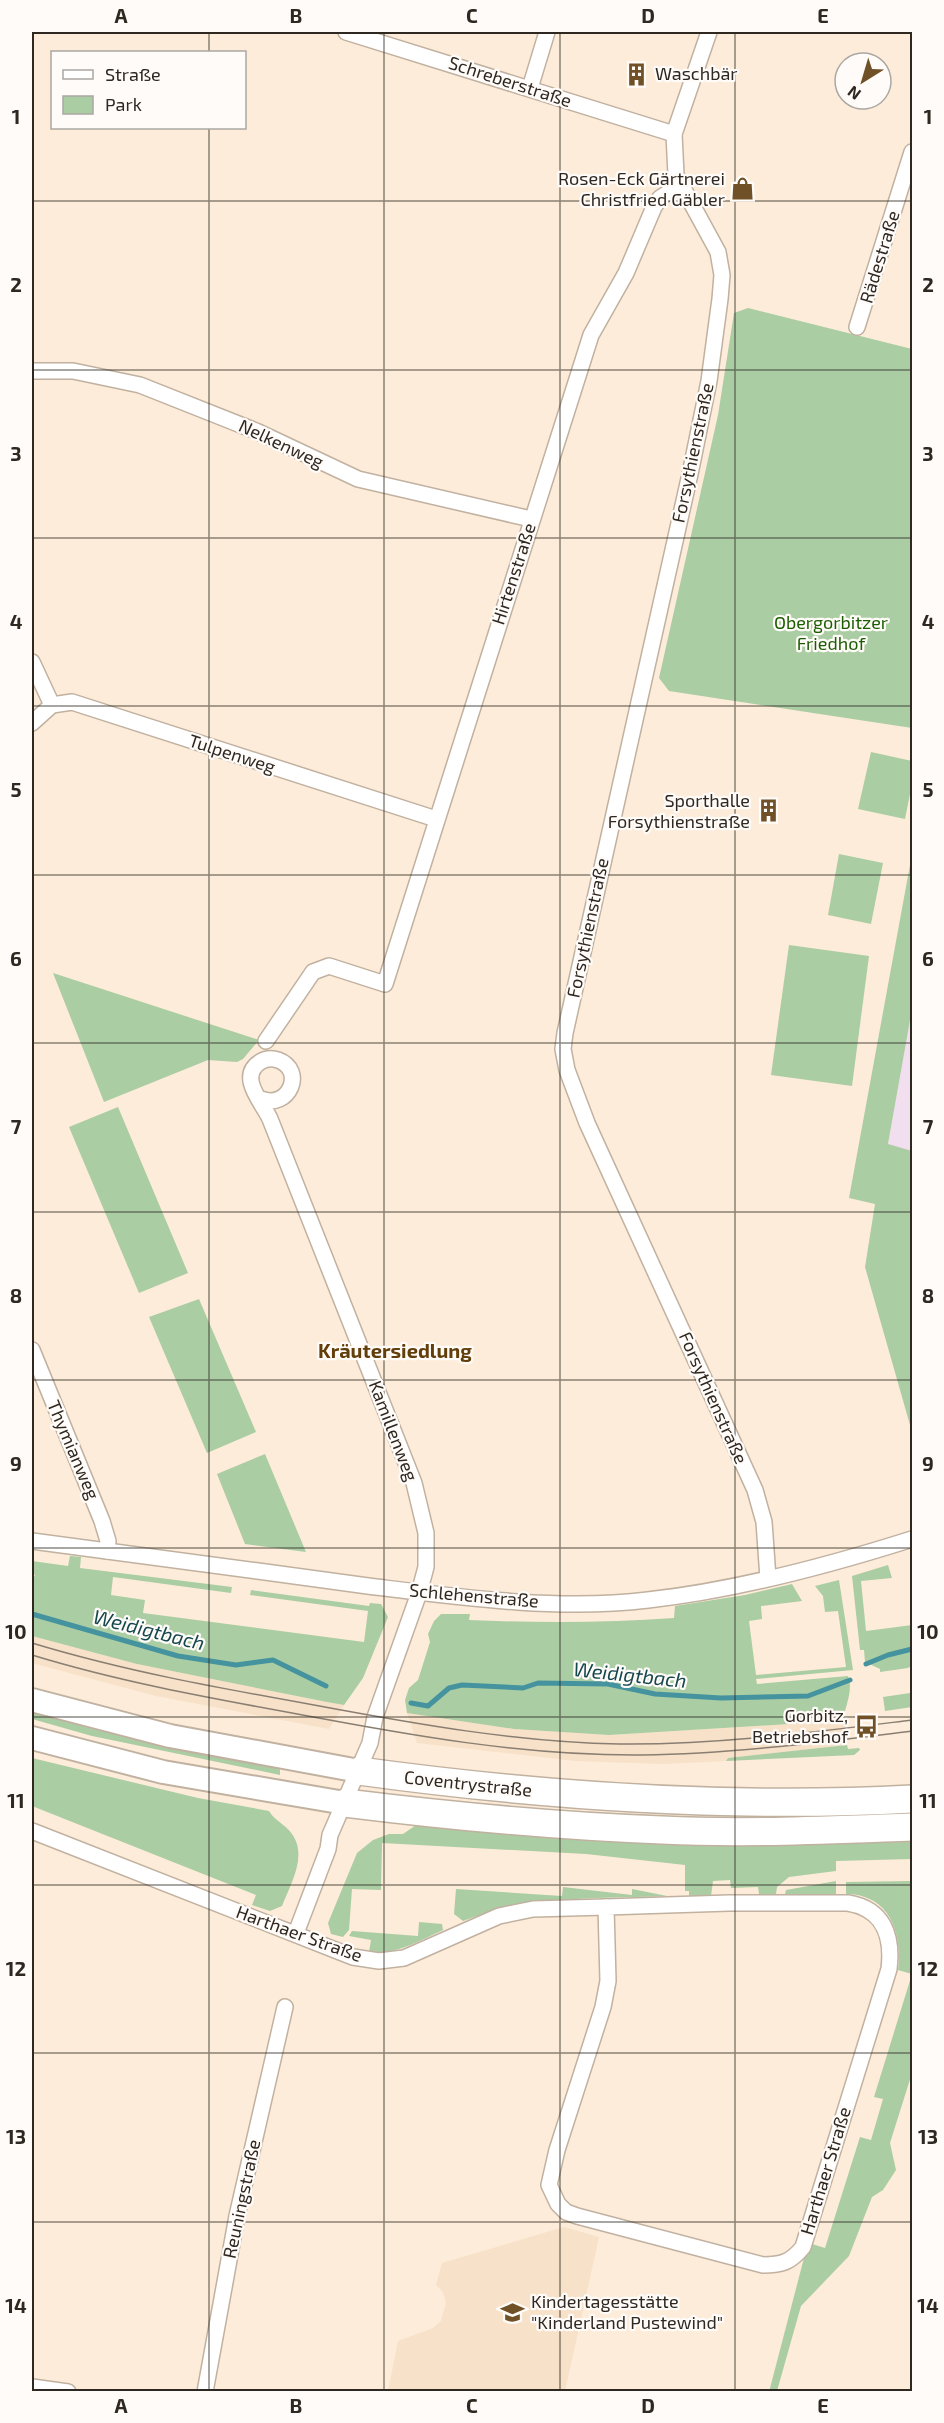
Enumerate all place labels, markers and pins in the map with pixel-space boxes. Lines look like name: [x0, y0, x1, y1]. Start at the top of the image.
building icon: Waschbär: [624, 61, 650, 87]
place label: Waschbär: [655, 62, 738, 84]
place label: Rosen-Eck Gärtnerei Christfried Gäbler: [558, 167, 725, 210]
shop icon: Rosen-Eck Gärtnerei Christfried Gäbler: [730, 176, 756, 202]
place label: Sporthalle Forsythienstraße: [608, 789, 750, 832]
building icon: Sporthalle Forsythienstraße: [755, 798, 781, 824]
place label: Gorbitz, Betriebshof: [752, 1704, 849, 1747]
bus stop icon: Gorbitz, Betriebshof: [853, 1713, 879, 1739]
place label: Kindertagesstätte "Kinderland Pustewind": [531, 2290, 723, 2333]
school or university icon: Kindertagesstätte "Kinderland Pustewind": [500, 2299, 526, 2325]

